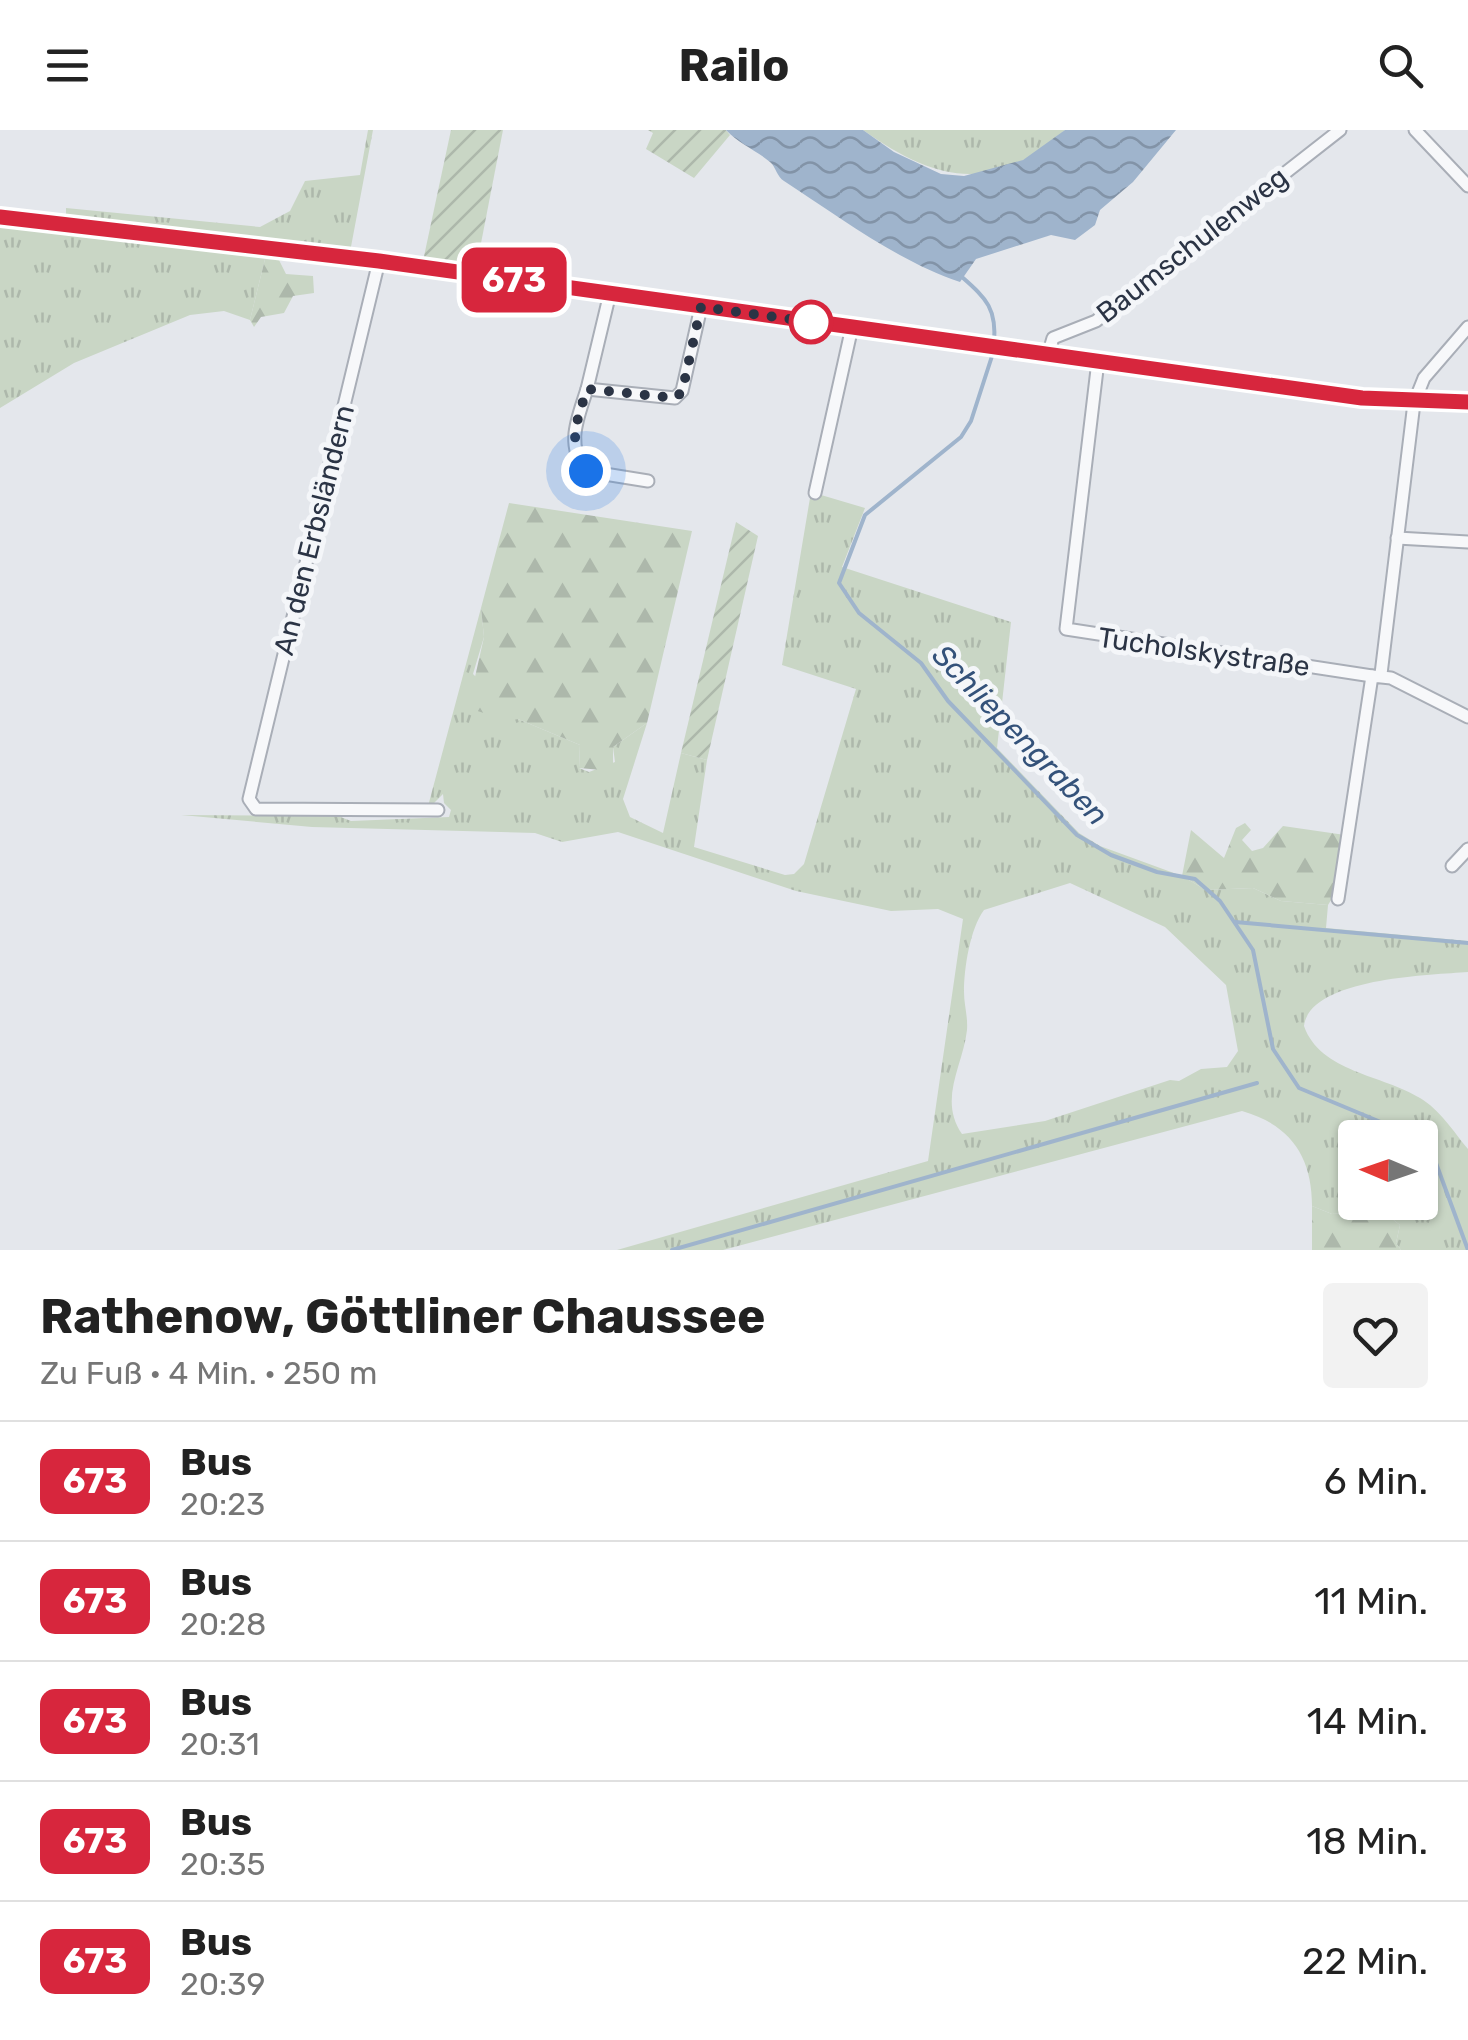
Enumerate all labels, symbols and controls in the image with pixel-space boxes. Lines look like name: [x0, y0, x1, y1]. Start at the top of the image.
icon: menu: [40, 38, 95, 93]
icon: search: [1373, 38, 1428, 93]
text: Railo: [679, 39, 789, 92]
street label: Baumschulenweg: [1090, 160, 1294, 330]
line badge: 673: [456, 248, 572, 312]
text: 673: [482, 259, 546, 301]
unlabelled marker: [790, 301, 832, 343]
street label: An den Erbsländern: [267, 402, 361, 658]
your location: [561, 446, 611, 496]
street label: Tucholskystraße: [1096, 621, 1312, 683]
water label: Schliepengraben: [925, 637, 1115, 833]
north arrow: [1338, 1120, 1438, 1220]
map controls: [1338, 1120, 1438, 1220]
button: heart: [1323, 1283, 1428, 1388]
text: Rathenow, Göttliner Chaussee: [40, 1288, 766, 1345]
text: Zu Fuß · 4 Min. · 250 m: [40, 1354, 377, 1392]
text: Bus: [180, 1439, 252, 1485]
text: 6 Min.: [1324, 1458, 1428, 1504]
text: 673: [63, 1460, 127, 1502]
text: 20:23: [180, 1485, 265, 1523]
text: Bus: [180, 1559, 252, 1605]
text: 11 Min.: [1314, 1578, 1428, 1624]
text: 673: [63, 1580, 127, 1622]
text: 20:28: [180, 1605, 266, 1643]
text: Bus: [180, 1679, 252, 1725]
text: 14 Min.: [1307, 1698, 1428, 1744]
text: 673: [63, 1700, 127, 1742]
text: 20:31: [180, 1725, 260, 1763]
text: Bus: [180, 1799, 252, 1845]
text: 18 Min.: [1306, 1818, 1428, 1864]
text: 673: [63, 1820, 127, 1862]
text: 20:35: [180, 1845, 266, 1883]
text: Bus: [180, 1919, 252, 1965]
text: 22 Min.: [1302, 1938, 1428, 1984]
text: 673: [63, 1940, 127, 1982]
text: 20:39: [180, 1965, 266, 2003]

